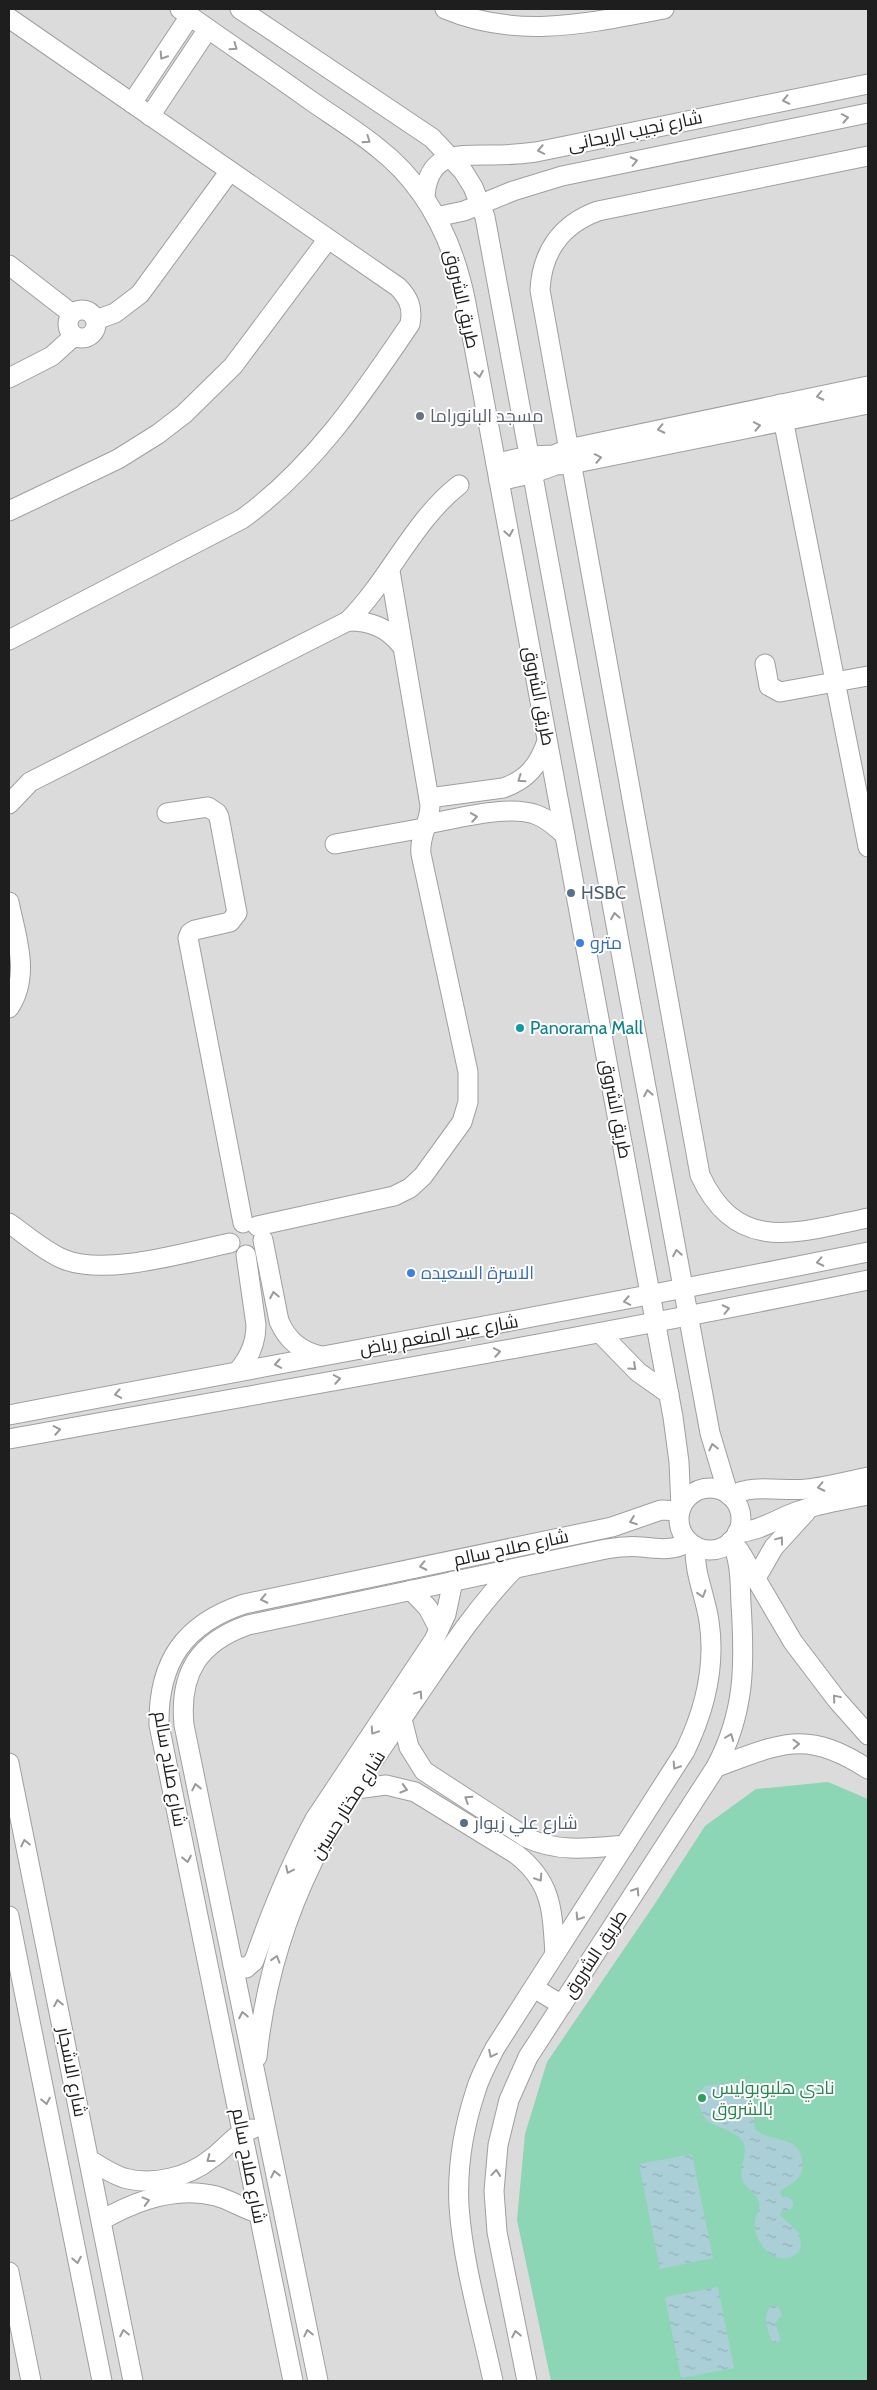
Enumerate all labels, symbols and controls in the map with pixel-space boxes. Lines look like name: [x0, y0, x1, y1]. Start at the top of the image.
one-way arrow: [228, 41, 238, 50]
one-way arrow: [160, 51, 169, 60]
one-way arrow: [782, 95, 791, 105]
street label: شارع نجيب الريحانى: [566, 106, 704, 157]
one-way arrow: [840, 113, 849, 124]
one-way arrow: [361, 134, 371, 143]
one-way arrow: [537, 145, 546, 155]
one-way arrow: [630, 157, 639, 167]
street label: طريق الشروق: [439, 247, 484, 351]
one-way arrow: [473, 369, 484, 378]
one-way arrow: [816, 390, 825, 401]
place label: مسجد البانوراما: [430, 405, 544, 427]
marker: مسجد البانوراما: [414, 410, 426, 422]
one-way arrow: [753, 421, 761, 432]
one-way arrow: [657, 423, 666, 434]
one-way arrow: [593, 454, 602, 464]
one-way arrow: [503, 529, 513, 538]
street label: طريق الشروق: [518, 644, 559, 748]
one-way arrow: [517, 773, 527, 782]
one-way arrow: [470, 812, 479, 822]
place label: HSBC: [581, 882, 626, 904]
marker: HSBC: [565, 887, 577, 899]
one-way arrow: [611, 911, 621, 920]
place label: مترو: [590, 932, 622, 954]
marker: مترو: [574, 937, 586, 949]
place label: Panorama Mall: [530, 1017, 644, 1039]
marker: Panorama Mall: [514, 1022, 526, 1034]
street label: طريق الشروق: [595, 1057, 636, 1161]
one-way arrow: [643, 1088, 653, 1097]
one-way arrow: [673, 1248, 683, 1257]
one-way arrow: [816, 1256, 825, 1267]
place label: الاسرة السعيده: [421, 1262, 534, 1284]
marker: الاسرة السعيده: [405, 1267, 417, 1279]
one-way arrow: [269, 1291, 280, 1300]
one-way arrow: [622, 1295, 631, 1305]
one-way arrow: [721, 1305, 730, 1315]
street label: شارع عبد المنعم رياض: [358, 1310, 520, 1361]
one-way arrow: [493, 1347, 502, 1357]
one-way arrow: [273, 1358, 282, 1368]
one-way arrow: [627, 1361, 636, 1370]
one-way arrow: [333, 1375, 341, 1385]
one-way arrow: [113, 1388, 122, 1399]
one-way arrow: [52, 1426, 61, 1436]
one-way arrow: [708, 1442, 719, 1451]
one-way arrow: [816, 1481, 825, 1491]
one-way arrow: [630, 1515, 638, 1525]
street label: شارع صلاح سالم: [451, 1525, 571, 1572]
one-way arrow: [774, 1537, 782, 1546]
one-way arrow: [419, 1560, 428, 1571]
one-way arrow: [696, 1589, 706, 1597]
one-way arrow: [260, 1594, 269, 1604]
one-way arrow: [413, 1690, 422, 1700]
one-way arrow: [832, 1695, 841, 1704]
street label: شارع صلاح سالم: [148, 1709, 191, 1829]
one-way arrow: [370, 1726, 380, 1735]
one-way arrow: [724, 1733, 734, 1742]
one-way arrow: [792, 1738, 800, 1749]
street label: شارع مختار حسين: [306, 1747, 391, 1864]
one-way arrow: [673, 1760, 682, 1769]
one-way arrow: [192, 1783, 202, 1792]
one-way arrow: [400, 1784, 408, 1794]
one-way arrow: [464, 1796, 473, 1805]
place label: شارع علي زيوار: [473, 1812, 578, 1837]
marker: شارع علي زيوار: [458, 1817, 470, 1829]
one-way arrow: [20, 1839, 31, 1848]
one-way arrow: [181, 1855, 191, 1864]
one-way arrow: [285, 1865, 295, 1874]
one-way arrow: [532, 1872, 542, 1881]
one-way arrow: [630, 1887, 639, 1896]
street label: طريق الشروق: [558, 1906, 633, 2003]
one-way arrow: [575, 1912, 585, 1921]
one-way arrow: [270, 1955, 280, 1963]
one-way arrow: [53, 1998, 63, 2007]
one-way arrow: [238, 2011, 249, 2019]
street label: شارع الاشجار: [51, 2024, 91, 2119]
one-way arrow: [488, 2049, 498, 2058]
place label: نادي هليوبوليس بالشروق: [712, 2077, 834, 2121]
marker: نادي هليوبوليس بالشروق: [696, 2092, 708, 2104]
one-way arrow: [40, 2097, 50, 2105]
street label: شارع صلاح سالم: [226, 2106, 271, 2226]
one-way arrow: [206, 2153, 216, 2162]
one-way arrow: [490, 2169, 501, 2177]
one-way arrow: [271, 2170, 281, 2179]
one-way arrow: [142, 2196, 151, 2207]
one-way arrow: [72, 2256, 82, 2265]
one-way arrow: [119, 2329, 130, 2338]
one-way arrow: [303, 2329, 314, 2338]
one-way arrow: [512, 2329, 522, 2338]

